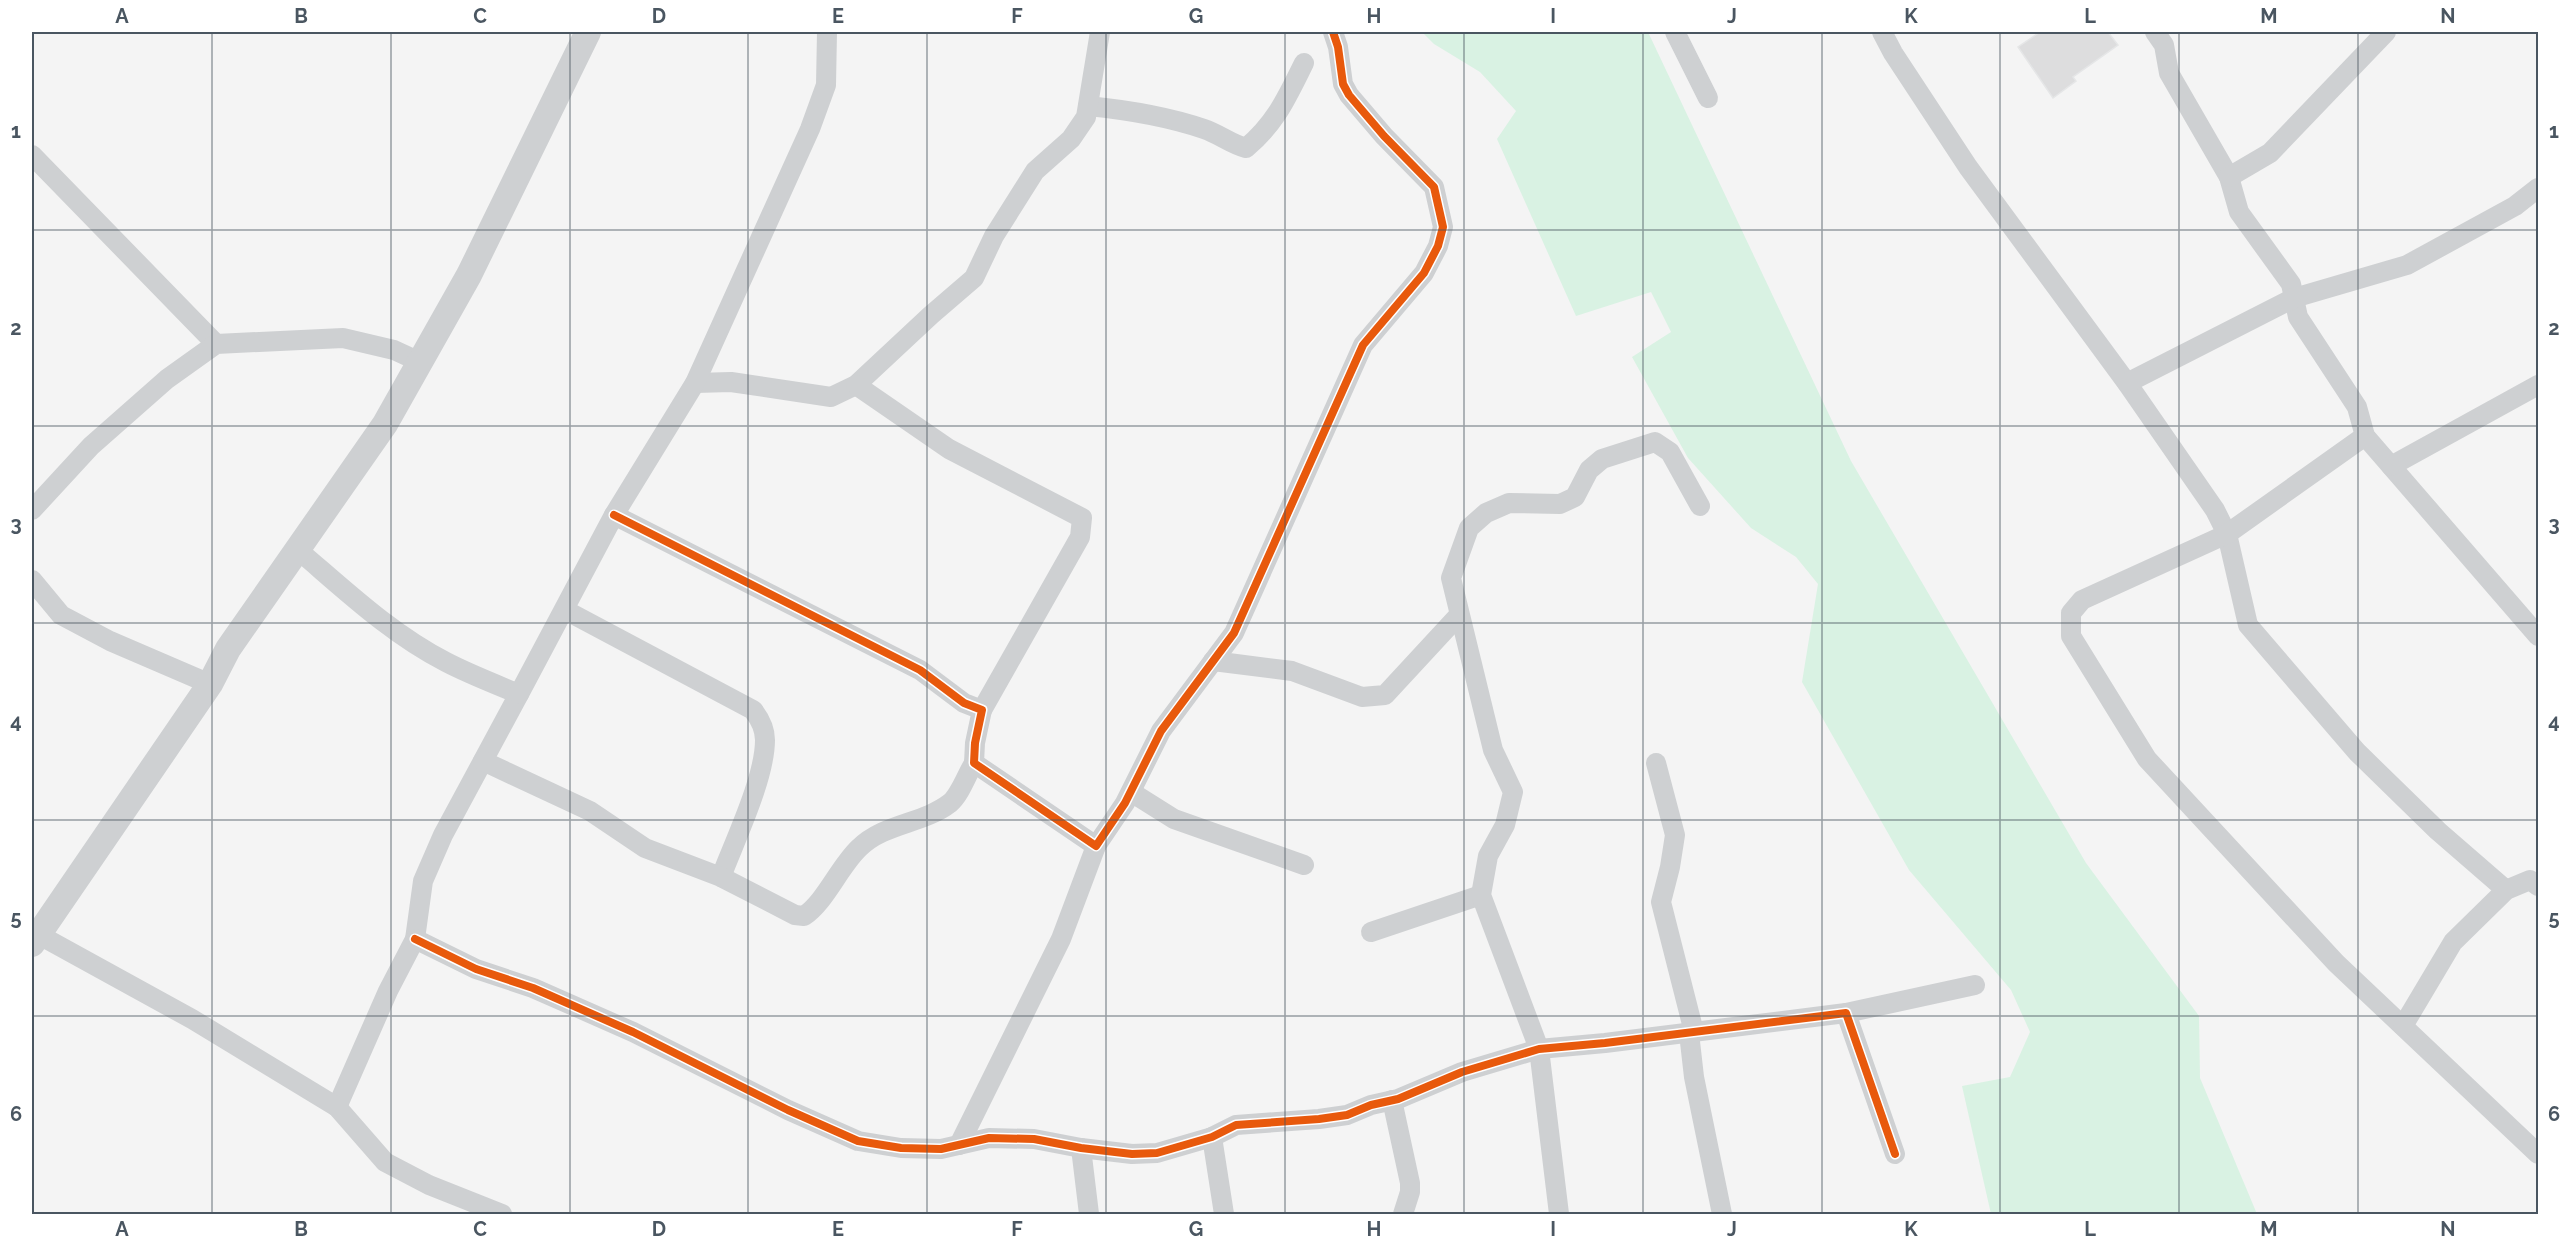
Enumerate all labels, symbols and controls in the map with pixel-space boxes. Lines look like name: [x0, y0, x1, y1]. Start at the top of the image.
text: A: [115, 4, 129, 28]
text: B: [294, 4, 308, 28]
text: C: [473, 4, 487, 28]
text: D: [652, 4, 666, 28]
text: E: [832, 4, 844, 28]
text: F: [1011, 4, 1023, 28]
text: G: [1189, 4, 1203, 28]
text: H: [1367, 4, 1381, 28]
text: I: [1550, 4, 1556, 28]
text: J: [1727, 4, 1737, 28]
text: K: [1904, 4, 1918, 28]
text: L: [2084, 4, 2096, 28]
text: M: [2260, 4, 2278, 28]
text: N: [2440, 4, 2456, 28]
text: 1: [11, 119, 21, 143]
text: 1: [2549, 119, 2559, 143]
text: 2: [10, 316, 22, 340]
text: 2: [2548, 316, 2560, 340]
text: 3: [10, 512, 22, 536]
text: 3: [2548, 512, 2560, 536]
text: 4: [10, 709, 22, 733]
text: 4: [2548, 709, 2560, 733]
text: 5: [10, 906, 22, 930]
text: 5: [2548, 906, 2560, 930]
text: 6: [10, 1102, 22, 1126]
text: 6: [2548, 1102, 2560, 1126]
text: A: [115, 1217, 129, 1241]
text: B: [294, 1217, 308, 1241]
text: C: [473, 1217, 487, 1241]
text: D: [652, 1217, 666, 1241]
text: E: [832, 1217, 844, 1241]
text: F: [1011, 1217, 1023, 1241]
text: G: [1189, 1217, 1203, 1241]
text: H: [1367, 1217, 1381, 1241]
text: I: [1550, 1217, 1556, 1241]
text: J: [1727, 1217, 1737, 1241]
text: K: [1904, 1217, 1918, 1241]
text: L: [2084, 1217, 2096, 1241]
text: M: [2260, 1217, 2278, 1241]
text: N: [2440, 1217, 2456, 1241]

